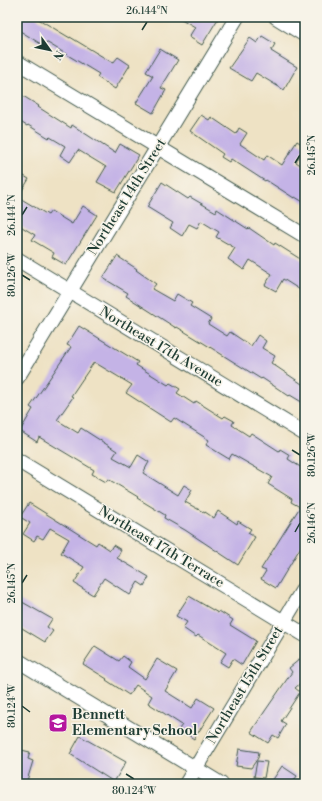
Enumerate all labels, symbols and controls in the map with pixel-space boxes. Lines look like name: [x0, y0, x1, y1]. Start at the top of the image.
text: 26.144°N: [126, 5, 168, 17]
north arrow: [30, 30, 70, 70]
text: N: [49, 47, 66, 63]
text: 26.145°N: [306, 134, 318, 175]
street label: Northeast 14th Street: [84, 135, 170, 259]
text: 26.144°N: [6, 194, 18, 236]
text: 80.126°W: [6, 252, 18, 297]
street label: Northeast 17th Avenue: [96, 303, 226, 391]
text: 80.126°W: [306, 432, 318, 477]
street label: Northeast 17th Terrace: [95, 502, 227, 592]
text: 26.146°N: [306, 502, 318, 544]
text: 26.145°N: [6, 562, 18, 603]
street label: Northeast 15th Street: [203, 623, 287, 747]
text: 80.124°W: [6, 683, 18, 728]
place label: Bennett Elementary School: [72, 706, 198, 740]
school or university icon: Bennett Elementary School: [47, 712, 69, 734]
text: 80.124°W: [112, 785, 157, 797]

